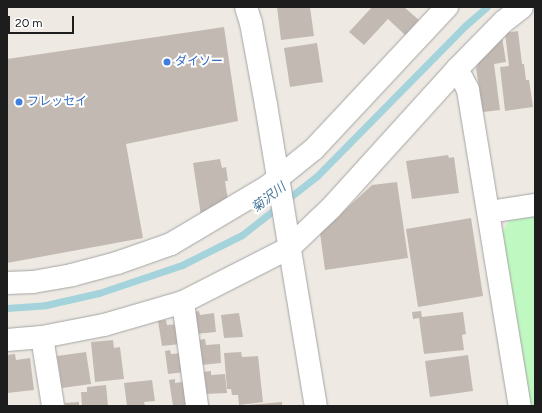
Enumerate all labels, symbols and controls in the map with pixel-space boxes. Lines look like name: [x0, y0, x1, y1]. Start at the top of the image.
scale bar: [10, 8, 76, 34]
text: 20 m: [15, 16, 43, 30]
place label: ダイソー: [175, 55, 223, 69]
marker: ダイソー: [162, 57, 172, 67]
place label: フレッセイ: [27, 95, 87, 109]
marker: フレッセイ: [14, 97, 24, 107]
water label: 菊沢川: [249, 180, 289, 216]

